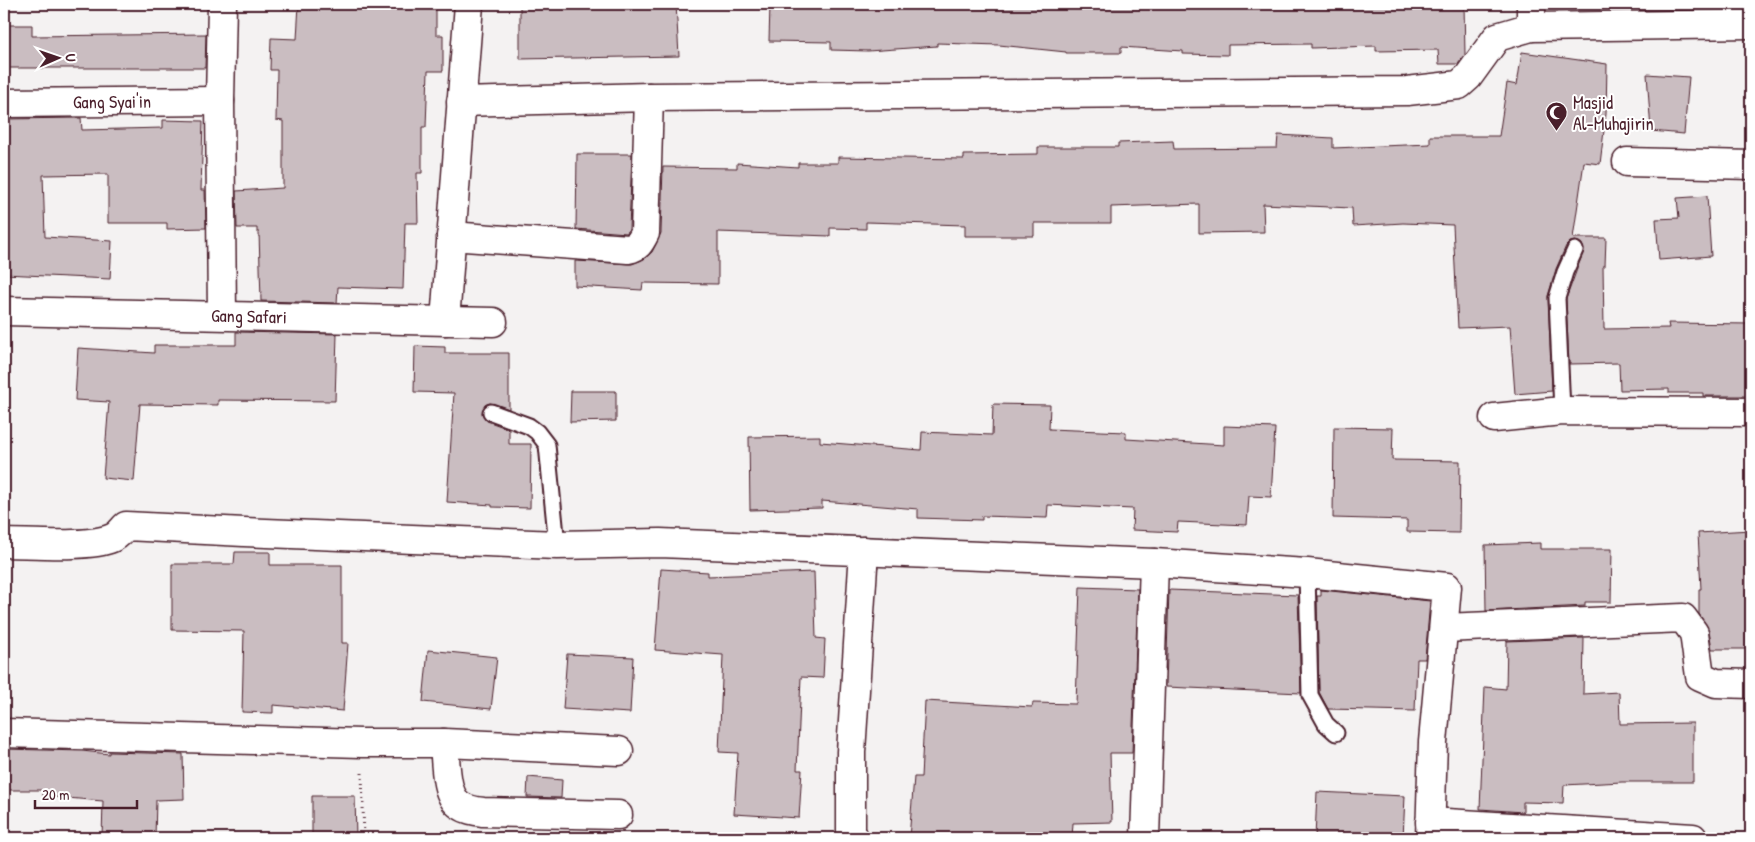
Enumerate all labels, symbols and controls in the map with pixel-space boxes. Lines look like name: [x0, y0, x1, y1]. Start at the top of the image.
north arrow: [32, 32, 82, 82]
text: U: [62, 53, 81, 62]
street label: Gang Syai'in: [73, 89, 151, 114]
place label: Masjid Al-Muhajirin: [1573, 90, 1654, 136]
mosque icon: Masjid Al-Muhajirin: [1545, 101, 1569, 132]
street label: Gang Safari: [211, 303, 287, 329]
scale bar: [35, 777, 138, 809]
text: 20 m: [42, 784, 69, 805]

